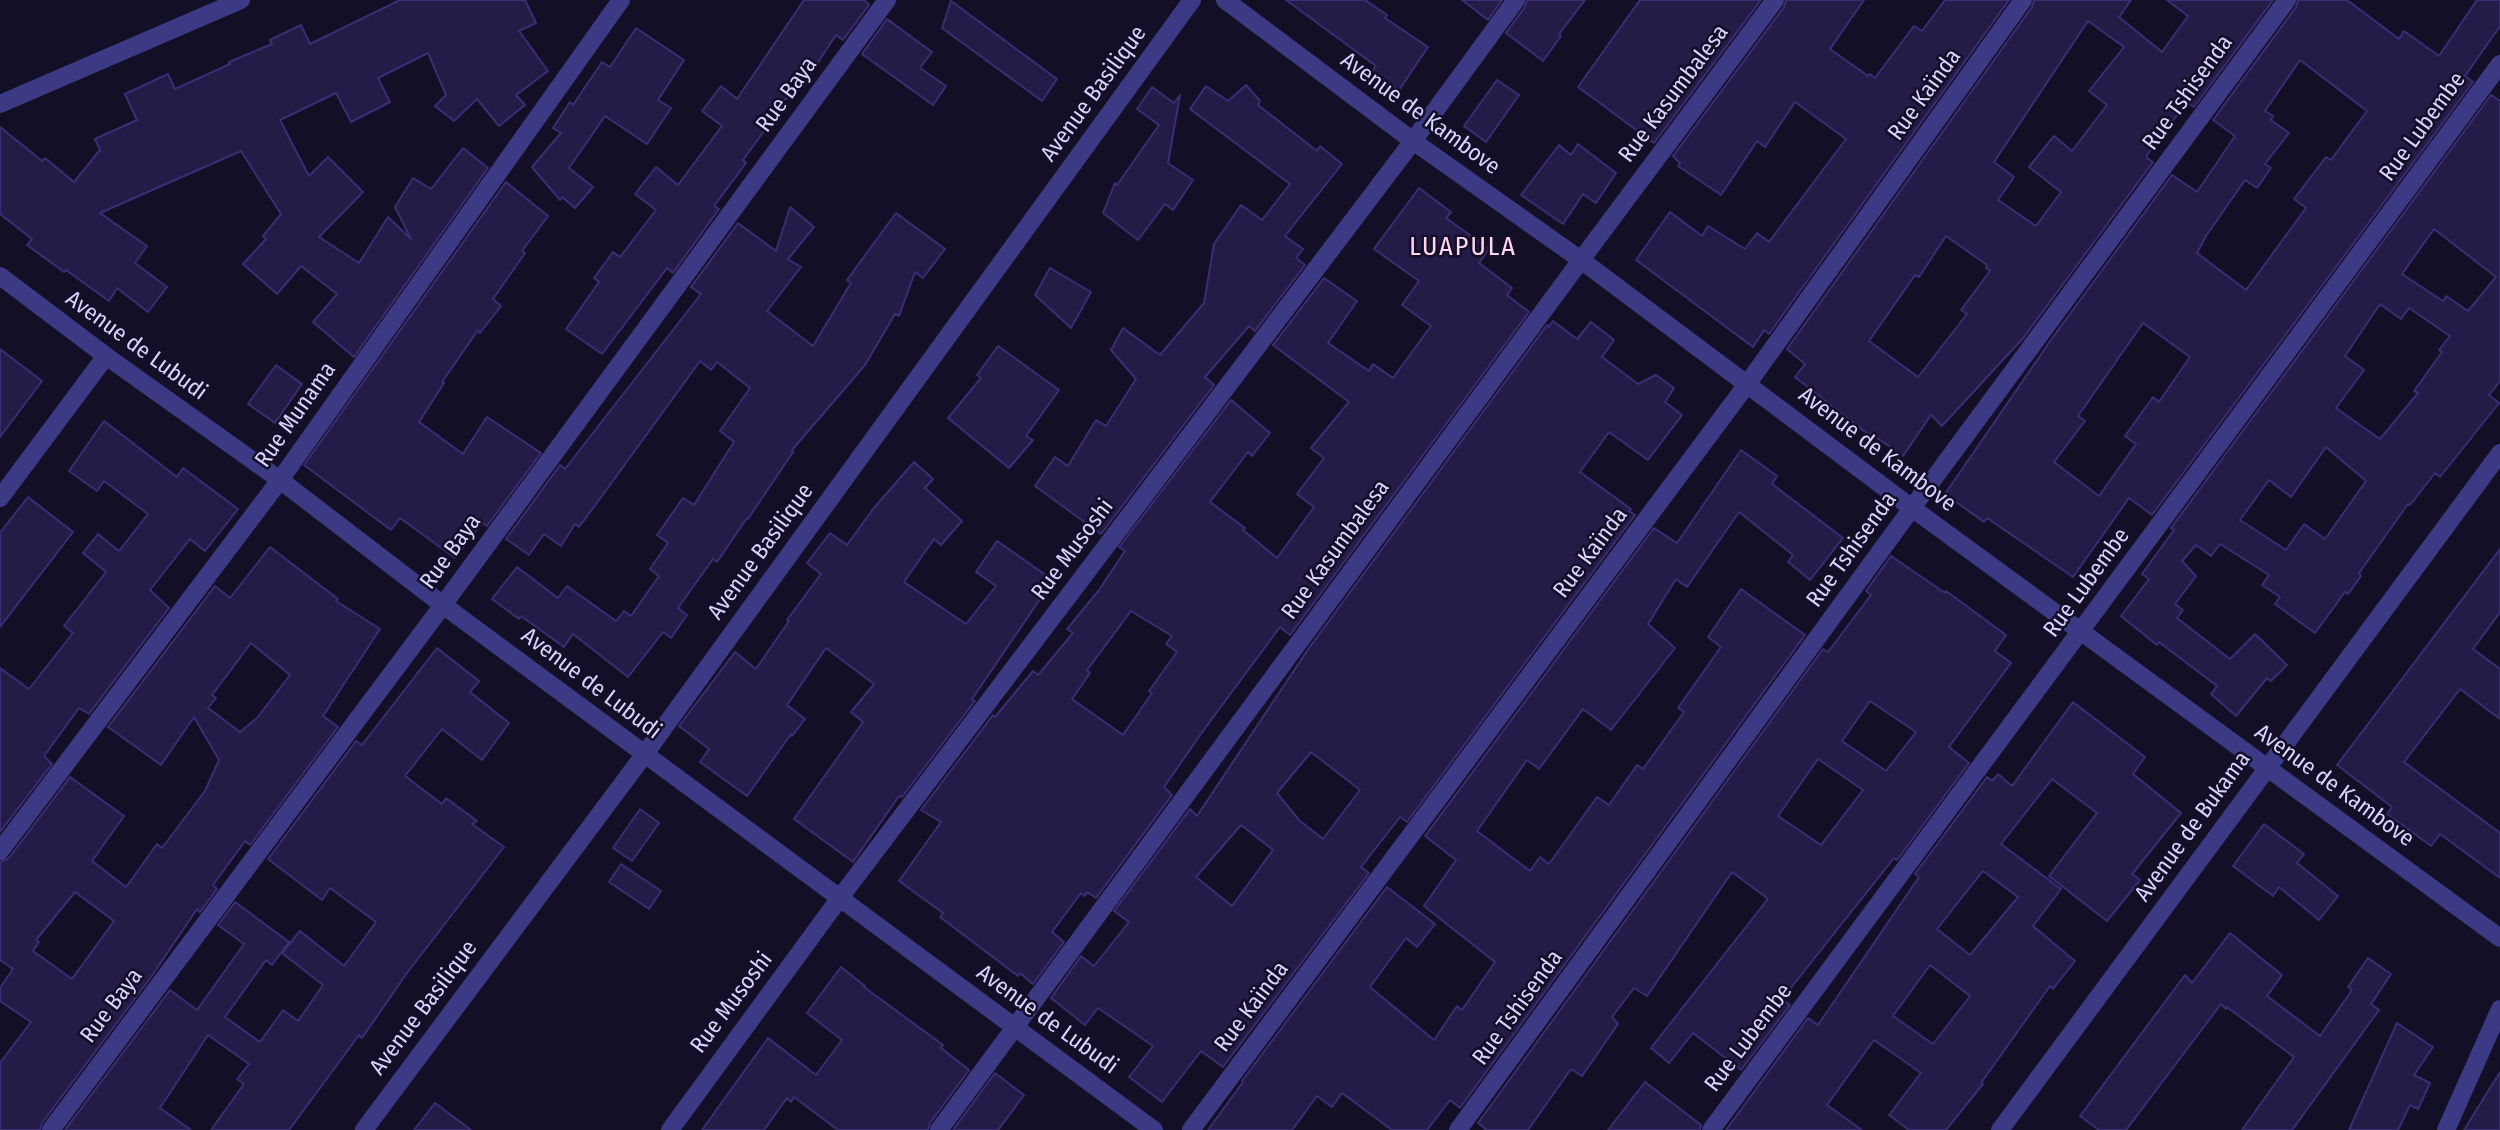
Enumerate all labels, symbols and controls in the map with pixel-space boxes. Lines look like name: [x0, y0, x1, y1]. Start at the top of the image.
street label: Rue Kasumbalesa: [1613, 20, 1735, 168]
street label: Avenue Basilique: [1035, 21, 1153, 167]
street label: Rue Tshisenda: [2137, 30, 2239, 156]
street label: Rue Kaïnda: [1883, 44, 1967, 146]
street label: Avenue de Kambove: [1335, 47, 1505, 181]
street label: Rue Baya: [751, 52, 823, 138]
street label: Rue Lubembe: [2374, 67, 2472, 187]
district label: LUAPULA: [1410, 232, 1516, 264]
street label: Avenue de Lubudi: [60, 285, 212, 407]
street label: Rue Munama: [250, 357, 342, 473]
street label: Avenue de Kambove: [1793, 382, 1961, 518]
street label: Rue Kasumbalesa: [1276, 475, 1396, 625]
street label: Avenue Basilique: [702, 479, 820, 625]
street label: Rue Tshisenda: [1801, 487, 1903, 613]
street label: Rue Musoshi: [1026, 494, 1120, 606]
street label: Rue Kaïnda: [1548, 502, 1634, 604]
street label: Rue Baya: [415, 509, 487, 595]
street label: Rue Lubembe: [2038, 523, 2136, 643]
street label: Avenue de Lubudi: [516, 622, 666, 746]
street label: Avenue de Kambove: [2249, 719, 2419, 853]
street label: Avenue de Bukama: [2129, 747, 2257, 907]
street label: Avenue Basilique: [364, 935, 484, 1081]
street label: Rue Tshisenda: [1467, 945, 1569, 1071]
street label: Rue Musoshi: [685, 947, 779, 1059]
street label: Rue Kaïnda: [1209, 956, 1295, 1058]
street label: Avenue de Lubudi: [971, 959, 1123, 1081]
street label: Rue Baya: [75, 963, 149, 1049]
street label: Rue Lubembe: [1699, 979, 1799, 1097]

